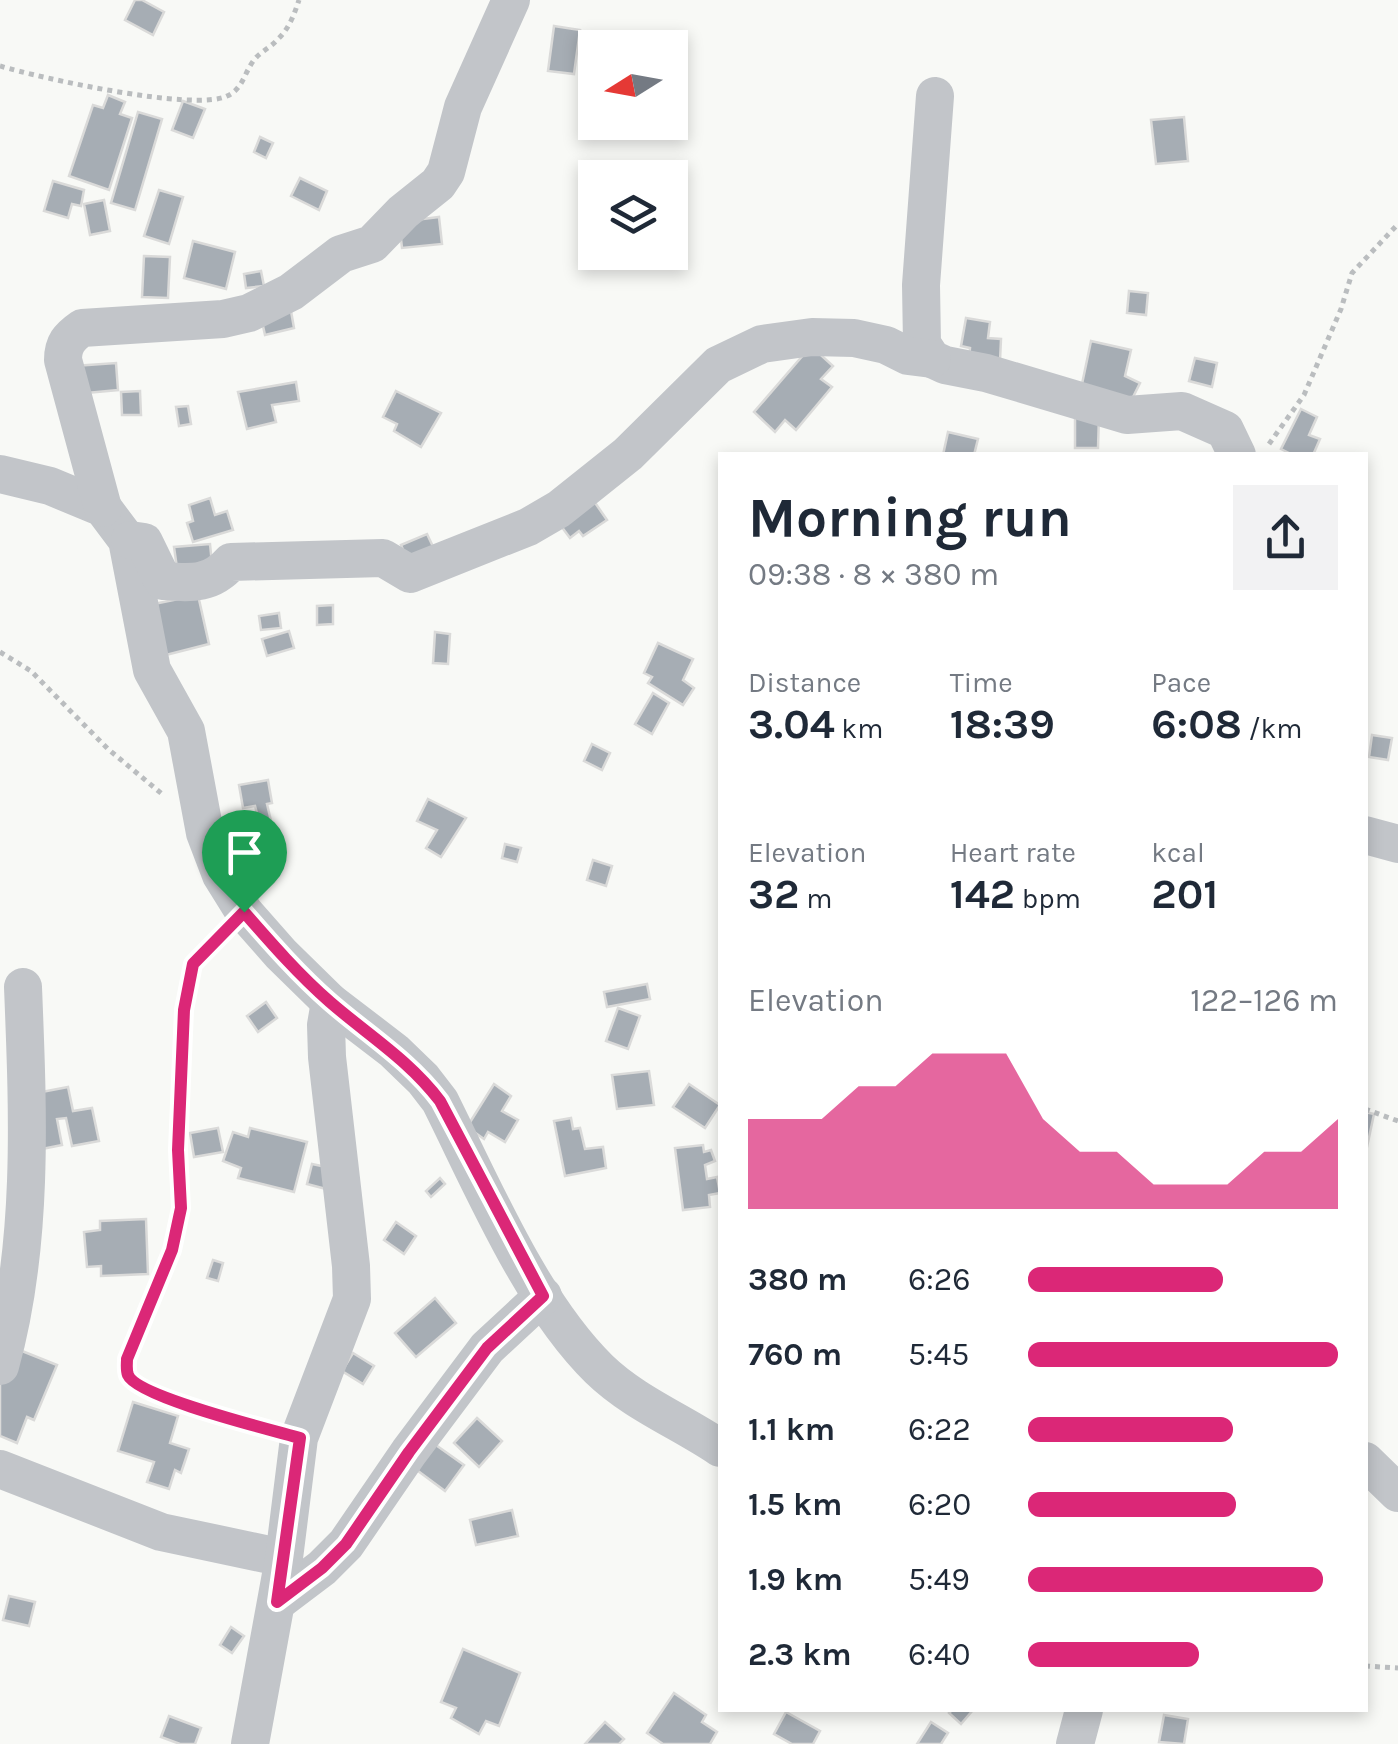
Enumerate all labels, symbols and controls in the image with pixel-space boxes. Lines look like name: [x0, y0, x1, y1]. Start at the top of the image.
north arrow: [578, 30, 688, 140]
map controls: [578, 30, 688, 270]
button: layers: [578, 160, 688, 270]
button: share: [1233, 485, 1338, 590]
text: Morning run: [748, 486, 1072, 550]
text: 09:38 · 8 × 380 m: [748, 556, 999, 593]
text: Distance: [748, 666, 861, 699]
text: Time: [950, 666, 1013, 699]
text: Pace: [1151, 666, 1211, 699]
text: 3.04: [748, 699, 835, 749]
text: 18:39: [950, 699, 1055, 749]
text: 6:08: [1151, 699, 1242, 749]
text: km: [835, 712, 883, 745]
text: /km: [1242, 712, 1303, 745]
pin: [202, 810, 287, 913]
icon: arrive: [217, 825, 272, 880]
text: Elevation: [748, 836, 867, 869]
text: Heart rate: [950, 836, 1076, 869]
text: kcal: [1151, 836, 1205, 869]
text: 32: [748, 869, 800, 919]
text: 142: [950, 869, 1015, 919]
text: 201: [1151, 869, 1218, 919]
text: m: [800, 882, 832, 915]
text: bpm: [1015, 882, 1081, 915]
text: Elevation: [748, 982, 883, 1019]
text: 122–126 m: [1190, 982, 1338, 1019]
text: 380 m: [748, 1261, 847, 1298]
text: 6:26: [908, 1261, 971, 1298]
text: 760 m: [748, 1336, 842, 1373]
text: 5:45: [908, 1336, 969, 1373]
text: 1.1 km: [748, 1411, 835, 1448]
text: 6:22: [908, 1411, 971, 1448]
text: 1.5 km: [748, 1486, 842, 1523]
text: 6:20: [908, 1486, 971, 1523]
text: 1.9 km: [748, 1561, 843, 1598]
text: 5:49: [908, 1561, 970, 1598]
text: 2.3 km: [748, 1636, 852, 1673]
text: 6:40: [908, 1636, 971, 1673]

